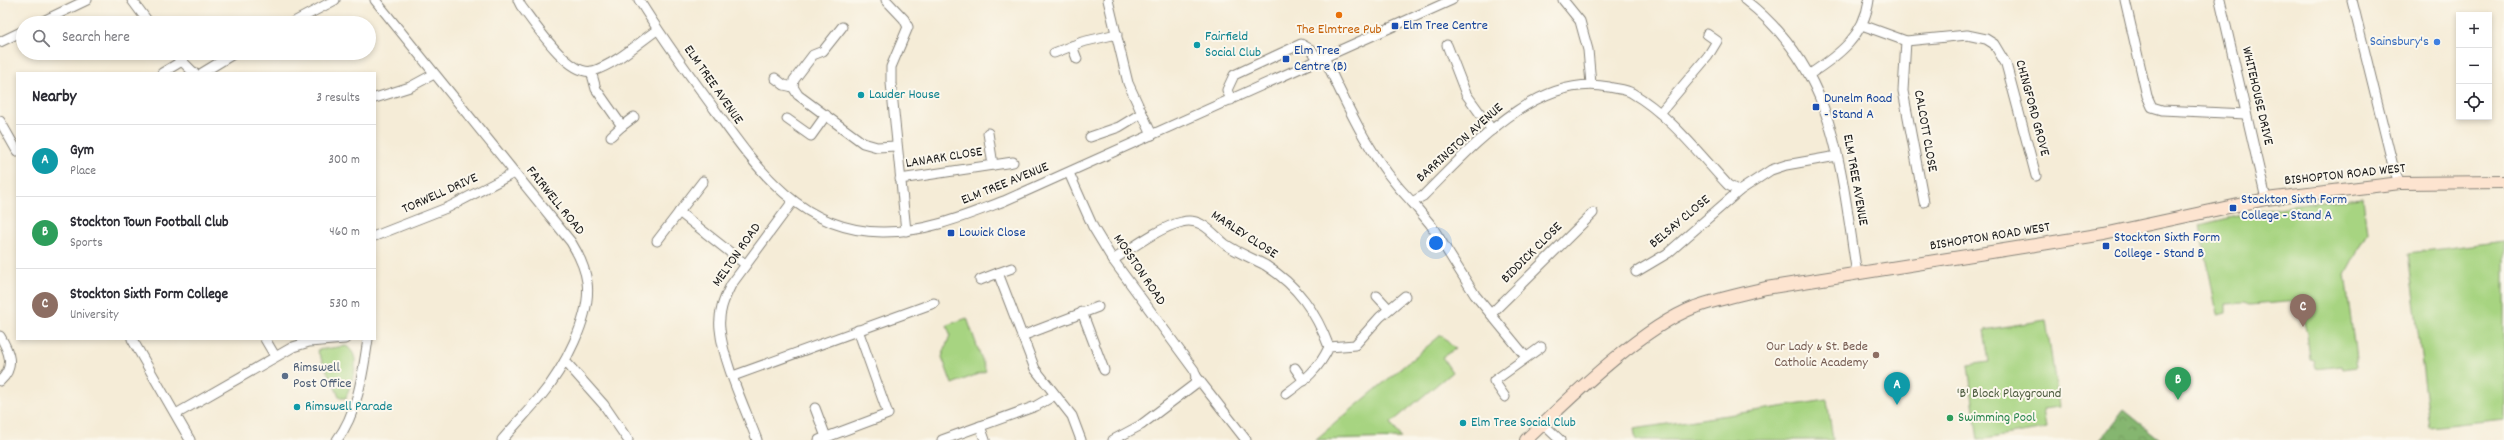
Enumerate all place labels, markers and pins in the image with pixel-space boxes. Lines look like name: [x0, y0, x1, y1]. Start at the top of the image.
marker: The Elmtree Pub: [1334, 10, 1344, 20]
place label: Elm Tree Centre: [1403, 16, 1488, 36]
place label: The Elmtree Pub: [1296, 20, 1382, 40]
marker: Elm Tree Centre: [1390, 21, 1400, 31]
place label: Fairfield Social Club: [1205, 27, 1261, 63]
place label: Sainsbury's: [2370, 32, 2429, 52]
marker: Sainsbury's: [2432, 37, 2442, 47]
marker: Fairfield Social Club: [1192, 40, 1202, 50]
place label: Elm Tree Centre (B): [1294, 41, 1347, 77]
marker: Elm Tree Centre (B): [1281, 54, 1291, 64]
place label: Lauder House: [869, 85, 940, 105]
place label: Dunelm Road - Stand A: [1824, 89, 1892, 125]
marker: Lauder House: [856, 90, 866, 100]
marker: Dunelm Road - Stand A: [1811, 102, 1821, 112]
place label: Stockton Sixth Form College - Stand A: [2241, 190, 2347, 226]
marker: Stockton Sixth Form College - Stand A: [2228, 203, 2238, 213]
place label: Lowick Close: [959, 223, 1026, 243]
marker: Lowick Close: [946, 228, 956, 238]
place label: Stockton Sixth Form College - Stand B: [2114, 228, 2220, 264]
marker: Stockton Sixth Form College - Stand B: [2101, 241, 2111, 251]
pin: C: [2290, 294, 2316, 327]
place label: Our Lady & St. Bede Catholic Academy: [1766, 337, 1868, 373]
marker: Our Lady & St. Bede Catholic Academy: [1871, 350, 1881, 360]
place label: Rimswell Post Office: [293, 358, 351, 394]
pin: B: [2165, 367, 2191, 400]
marker: Rimswell Post Office: [280, 371, 290, 381]
pin: A: [1884, 372, 1910, 405]
place label: Rimswell Parade: [305, 397, 392, 417]
marker: Rimswell Parade: [292, 402, 302, 412]
place label: Swimming Pool: [1958, 408, 2036, 428]
place label: Elm Tree Social Club: [1471, 413, 1576, 433]
marker: Swimming Pool: [1945, 413, 1955, 423]
marker: Elm Tree Social Club: [1458, 418, 1468, 428]

